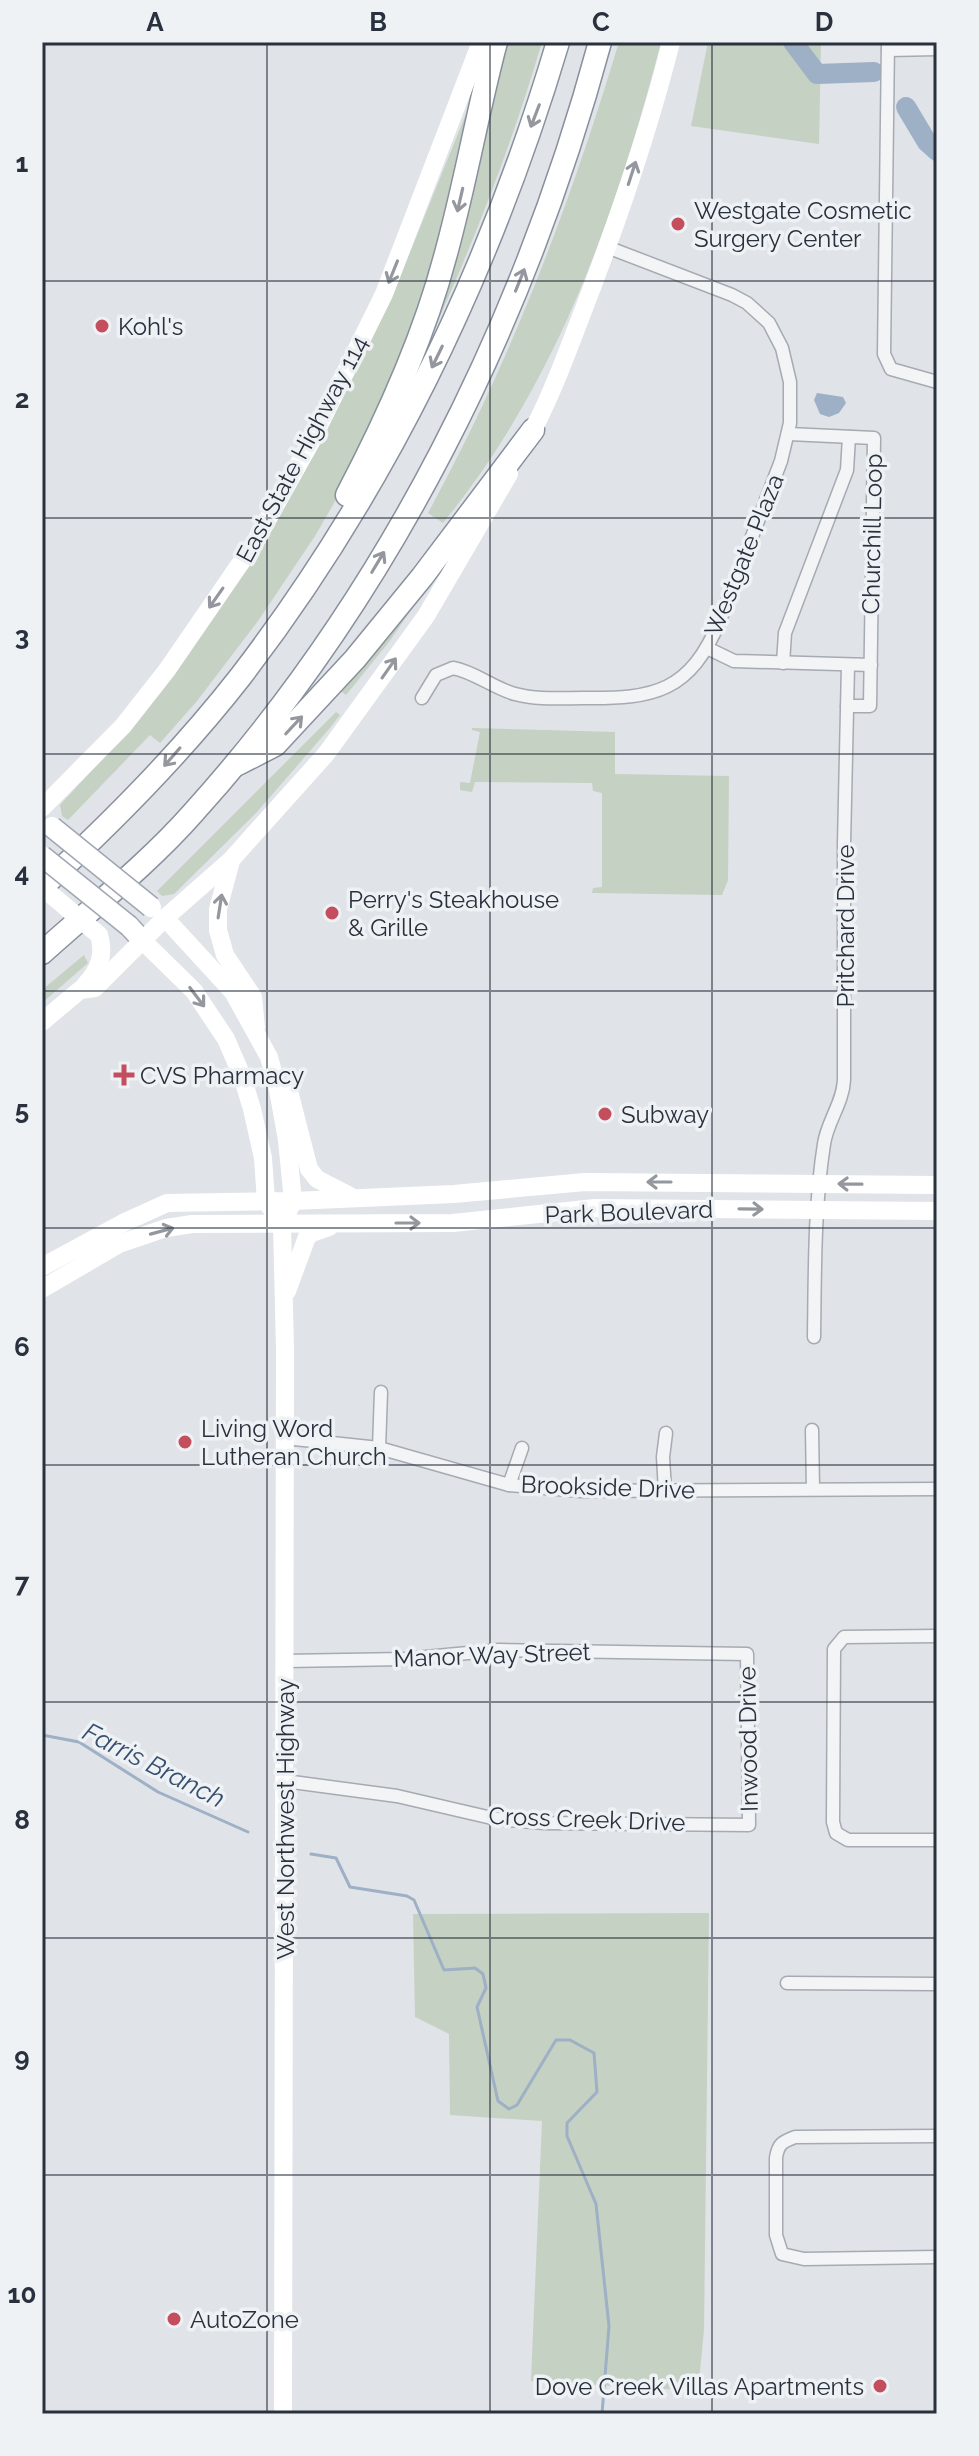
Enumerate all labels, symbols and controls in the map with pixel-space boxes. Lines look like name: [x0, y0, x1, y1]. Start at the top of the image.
text: A: [146, 7, 164, 37]
text: B: [369, 7, 387, 37]
text: C: [592, 7, 610, 37]
text: D: [815, 7, 833, 37]
one-way arrow: [527, 104, 541, 128]
text: 1: [16, 148, 29, 178]
one-way arrow: [625, 160, 640, 185]
one-way arrow: [452, 187, 467, 212]
place label: Westgate Cosmetic Surgery Center: [694, 196, 912, 253]
marker: Westgate Cosmetic Surgery Center: [669, 215, 687, 233]
one-way arrow: [385, 259, 399, 284]
one-way arrow: [514, 268, 528, 293]
place label: Kohl's: [118, 312, 183, 341]
marker: Kohl's: [93, 317, 111, 335]
street label: East State Highway 114: [230, 331, 374, 567]
one-way arrow: [429, 345, 444, 369]
text: 2: [15, 384, 29, 414]
street label: Churchill Loop: [856, 453, 888, 615]
street label: Westgate Plaza: [698, 470, 790, 640]
one-way arrow: [370, 551, 386, 574]
one-way arrow: [208, 587, 224, 609]
text: 3: [15, 621, 29, 651]
one-way arrow: [381, 658, 397, 680]
one-way arrow: [284, 715, 302, 735]
one-way arrow: [163, 747, 181, 767]
street label: Pritchard Drive: [831, 844, 860, 1008]
text: 4: [15, 858, 29, 888]
place label: Perry's Steakhouse & Grille: [348, 885, 559, 942]
one-way arrow: [213, 894, 228, 920]
marker: Perry's Steakhouse & Grille: [323, 904, 341, 922]
one-way arrow: [188, 986, 205, 1007]
place label: CVS Pharmacy: [140, 1061, 304, 1090]
marker: CVS Pharmacy: [115, 1066, 133, 1084]
text: 5: [15, 1095, 29, 1125]
place label: Subway: [621, 1100, 709, 1129]
marker: Subway: [596, 1105, 614, 1123]
one-way arrow: [646, 1174, 673, 1190]
one-way arrow: [837, 1176, 864, 1192]
street label: Park Boulevard: [544, 1195, 714, 1229]
one-way arrow: [737, 1201, 764, 1217]
one-way arrow: [394, 1215, 421, 1231]
one-way arrow: [148, 1222, 174, 1237]
text: 6: [14, 1332, 30, 1362]
place label: Living Word Lutheran Church: [201, 1414, 387, 1471]
marker: Living Word Lutheran Church: [176, 1433, 194, 1451]
street label: Brookside Drive: [520, 1469, 696, 1505]
text: 7: [15, 1568, 30, 1598]
street label: Manor Way Street: [393, 1637, 591, 1673]
street label: Inwood Drive: [732, 1666, 764, 1812]
street label: West Northwest Highway: [271, 1678, 300, 1960]
water label: Farris Branch: [78, 1716, 230, 1814]
street label: Cross Creek Drive: [488, 1801, 686, 1837]
text: 8: [14, 1805, 30, 1835]
text: 9: [14, 2042, 30, 2072]
text: 10: [8, 2279, 36, 2309]
place label: AutoZone: [190, 2305, 299, 2334]
marker: AutoZone: [165, 2310, 183, 2328]
place label: Dove Creek Villas Apartments: [535, 2372, 864, 2401]
marker: Dove Creek Villas Apartments: [871, 2377, 889, 2395]

